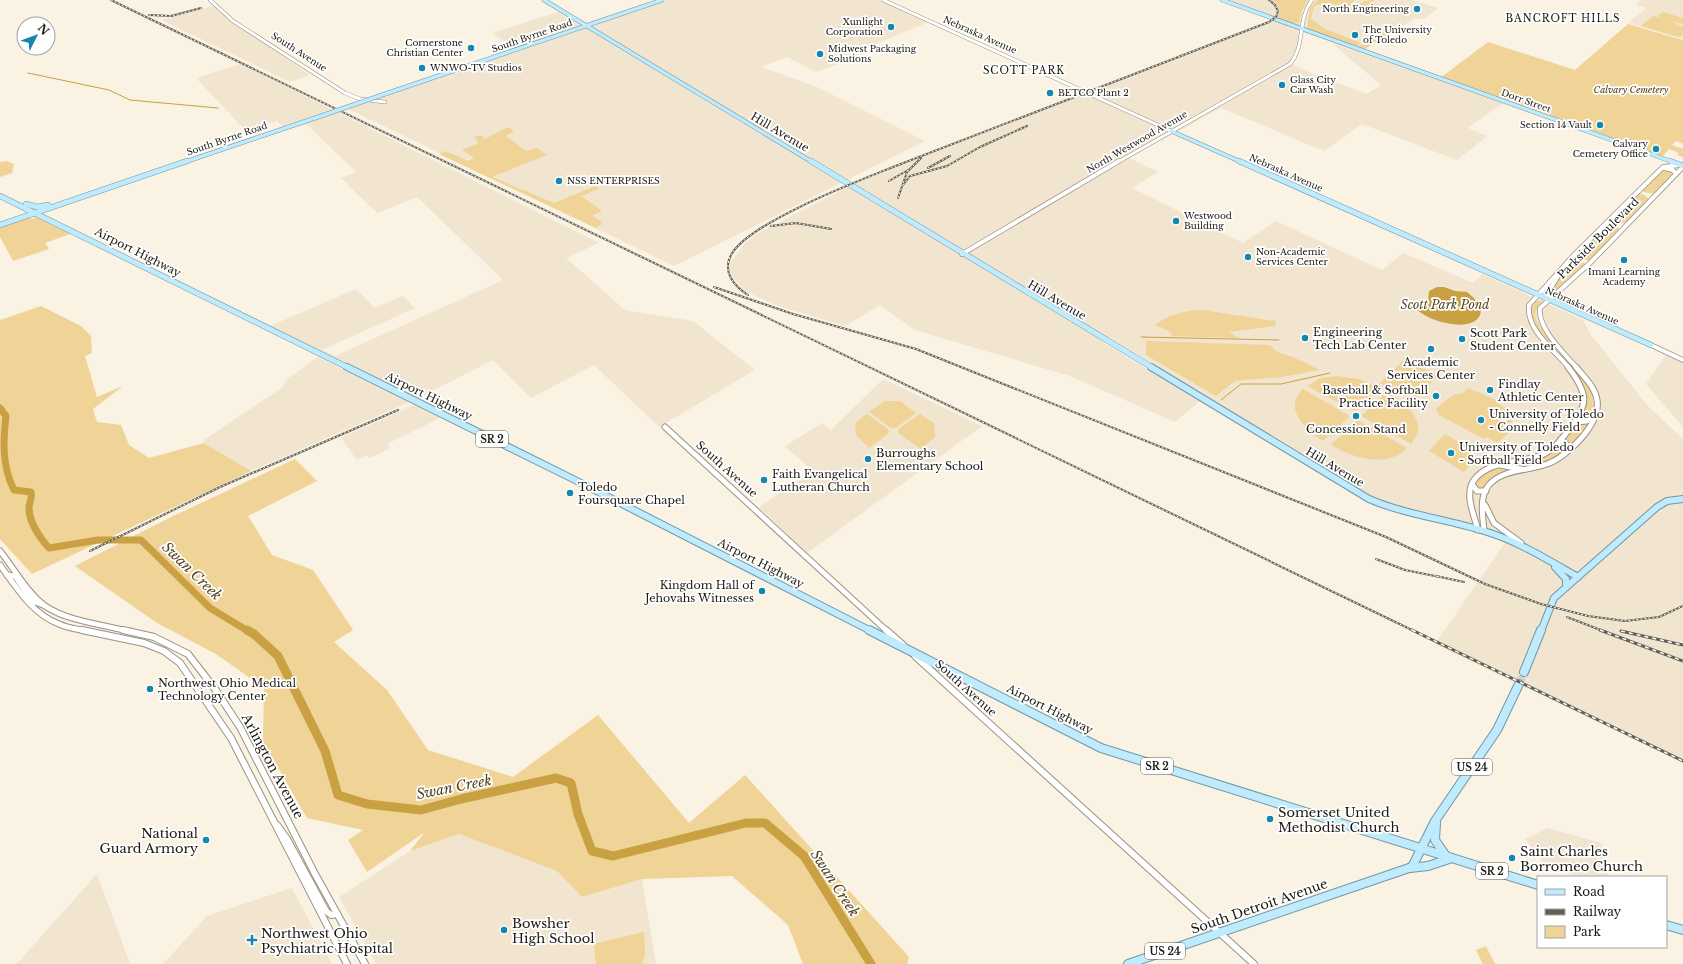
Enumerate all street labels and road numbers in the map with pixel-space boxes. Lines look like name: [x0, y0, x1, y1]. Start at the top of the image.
street label: Nebraska Avenue: [942, 13, 1019, 56]
street label: South Byrne Road: [490, 17, 574, 54]
street label: South Avenue: [270, 30, 329, 74]
street label: Dorr Street: [1500, 86, 1553, 115]
street label: North Westwood Avenue: [1085, 108, 1189, 175]
street label: Hill Avenue: [748, 109, 812, 155]
street label: South Byrne Road: [185, 120, 269, 157]
street label: Nebraska Avenue: [1248, 151, 1325, 194]
street label: Parkside Boulevard: [1554, 194, 1642, 282]
street label: Airport Highway: [92, 224, 183, 280]
street label: Hill Avenue: [1025, 277, 1089, 323]
street label: Nebraska Avenue: [1544, 284, 1621, 327]
street label: Airport Highway: [382, 369, 475, 423]
road number: SR 2: [476, 431, 508, 447]
street label: South Avenue: [693, 438, 761, 500]
street label: Hill Avenue: [1303, 444, 1367, 490]
street label: Airport Highway: [715, 535, 806, 591]
street label: South Avenue: [932, 657, 1000, 719]
street label: Airport Highway: [1004, 681, 1095, 737]
street label: Arlington Avenue: [237, 710, 307, 822]
road number: SR 2: [1141, 758, 1173, 774]
road number: US 24: [1452, 759, 1492, 775]
road number: SR 2: [1476, 863, 1508, 879]
street label: South Detroit Avenue: [1188, 875, 1330, 938]
road number: US 24: [1145, 943, 1185, 959]

